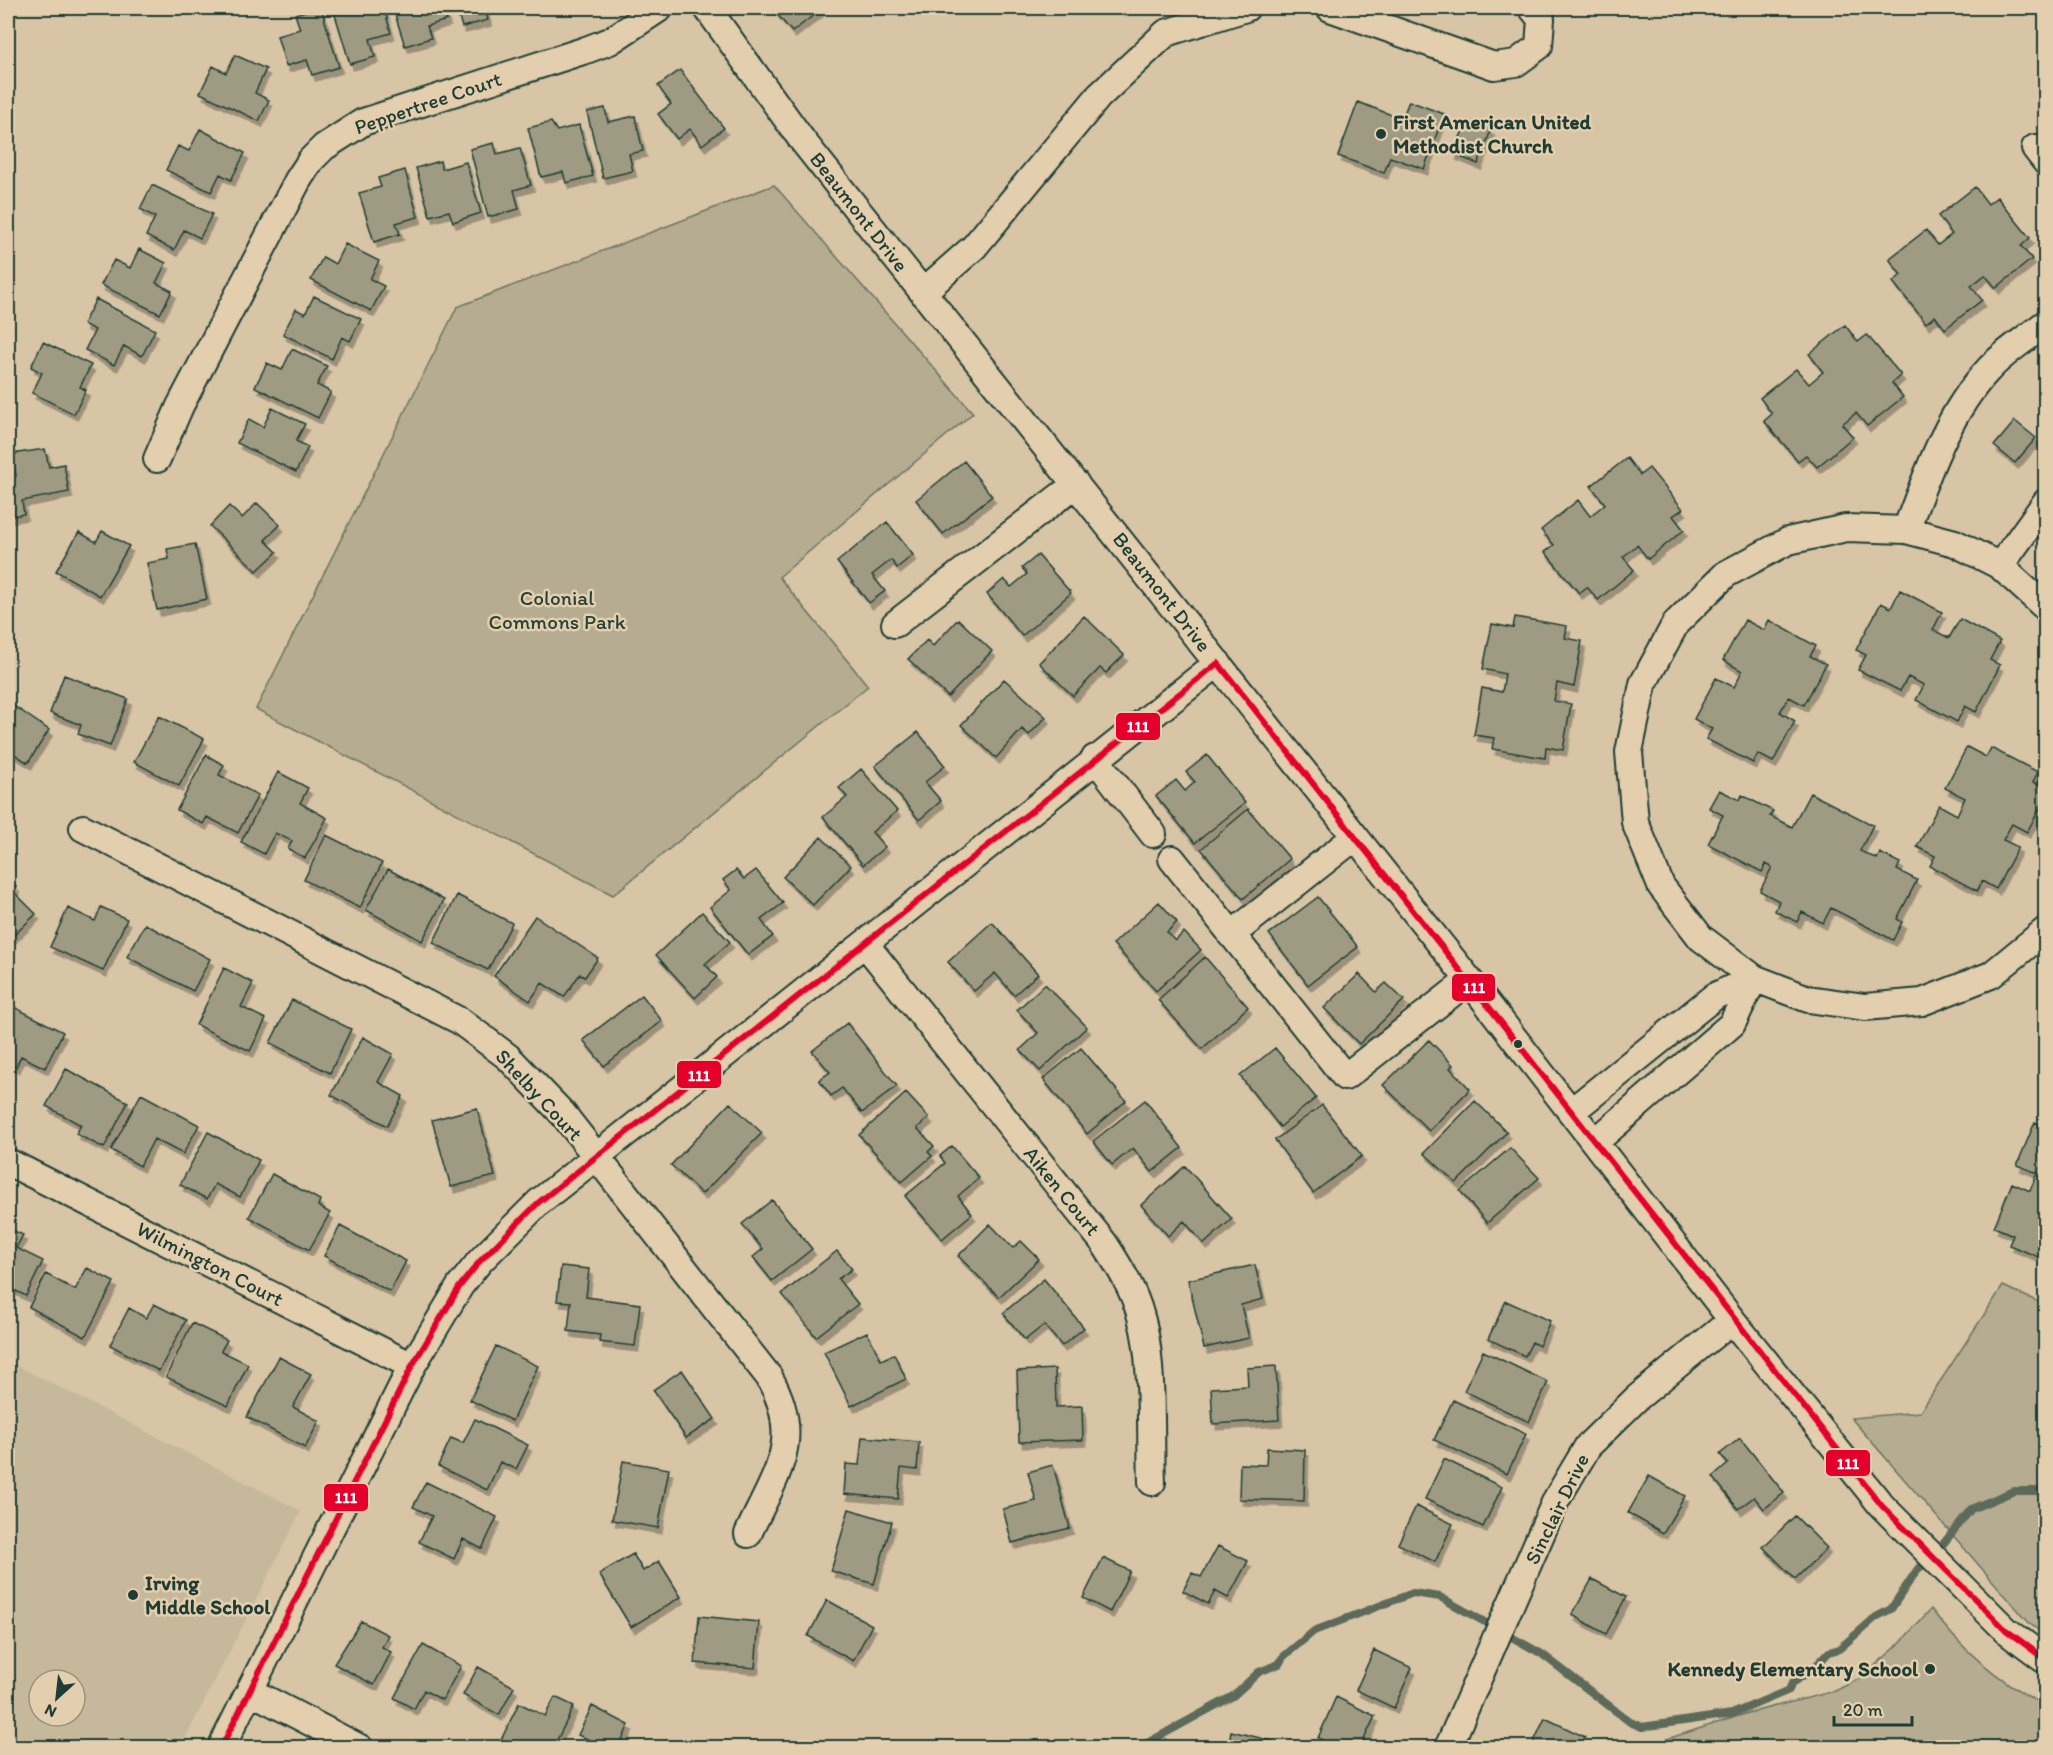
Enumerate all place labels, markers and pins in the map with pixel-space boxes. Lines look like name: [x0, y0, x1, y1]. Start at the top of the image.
place label: First American United Methodist Church: [1393, 109, 1592, 158]
marker: First American United Methodist Church: [1374, 127, 1388, 141]
unlabelled marker: [1512, 1038, 1524, 1050]
place label: Irving Middle School: [145, 1570, 271, 1619]
marker: Irving Middle School: [126, 1588, 140, 1602]
place label: Kennedy Elementary School: [1667, 1656, 1919, 1682]
marker: Kennedy Elementary School: [1923, 1662, 1937, 1676]

